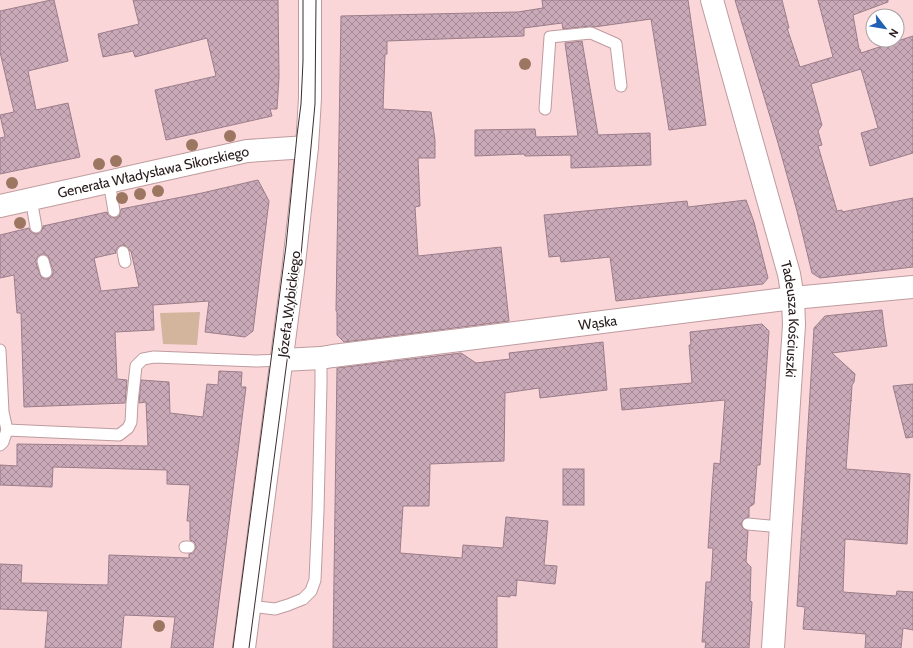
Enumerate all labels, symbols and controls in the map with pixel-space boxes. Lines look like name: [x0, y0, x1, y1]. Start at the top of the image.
north arrow: [865, 8, 905, 48]
text: N: [886, 26, 902, 40]
street label: Generała Władysława Sikorskiego: [56, 142, 251, 202]
street label: Józefa Wybickiego: [273, 249, 305, 359]
street label: Tadeusza Kościuszki: [777, 259, 803, 378]
street label: Wąska: [577, 311, 618, 334]

